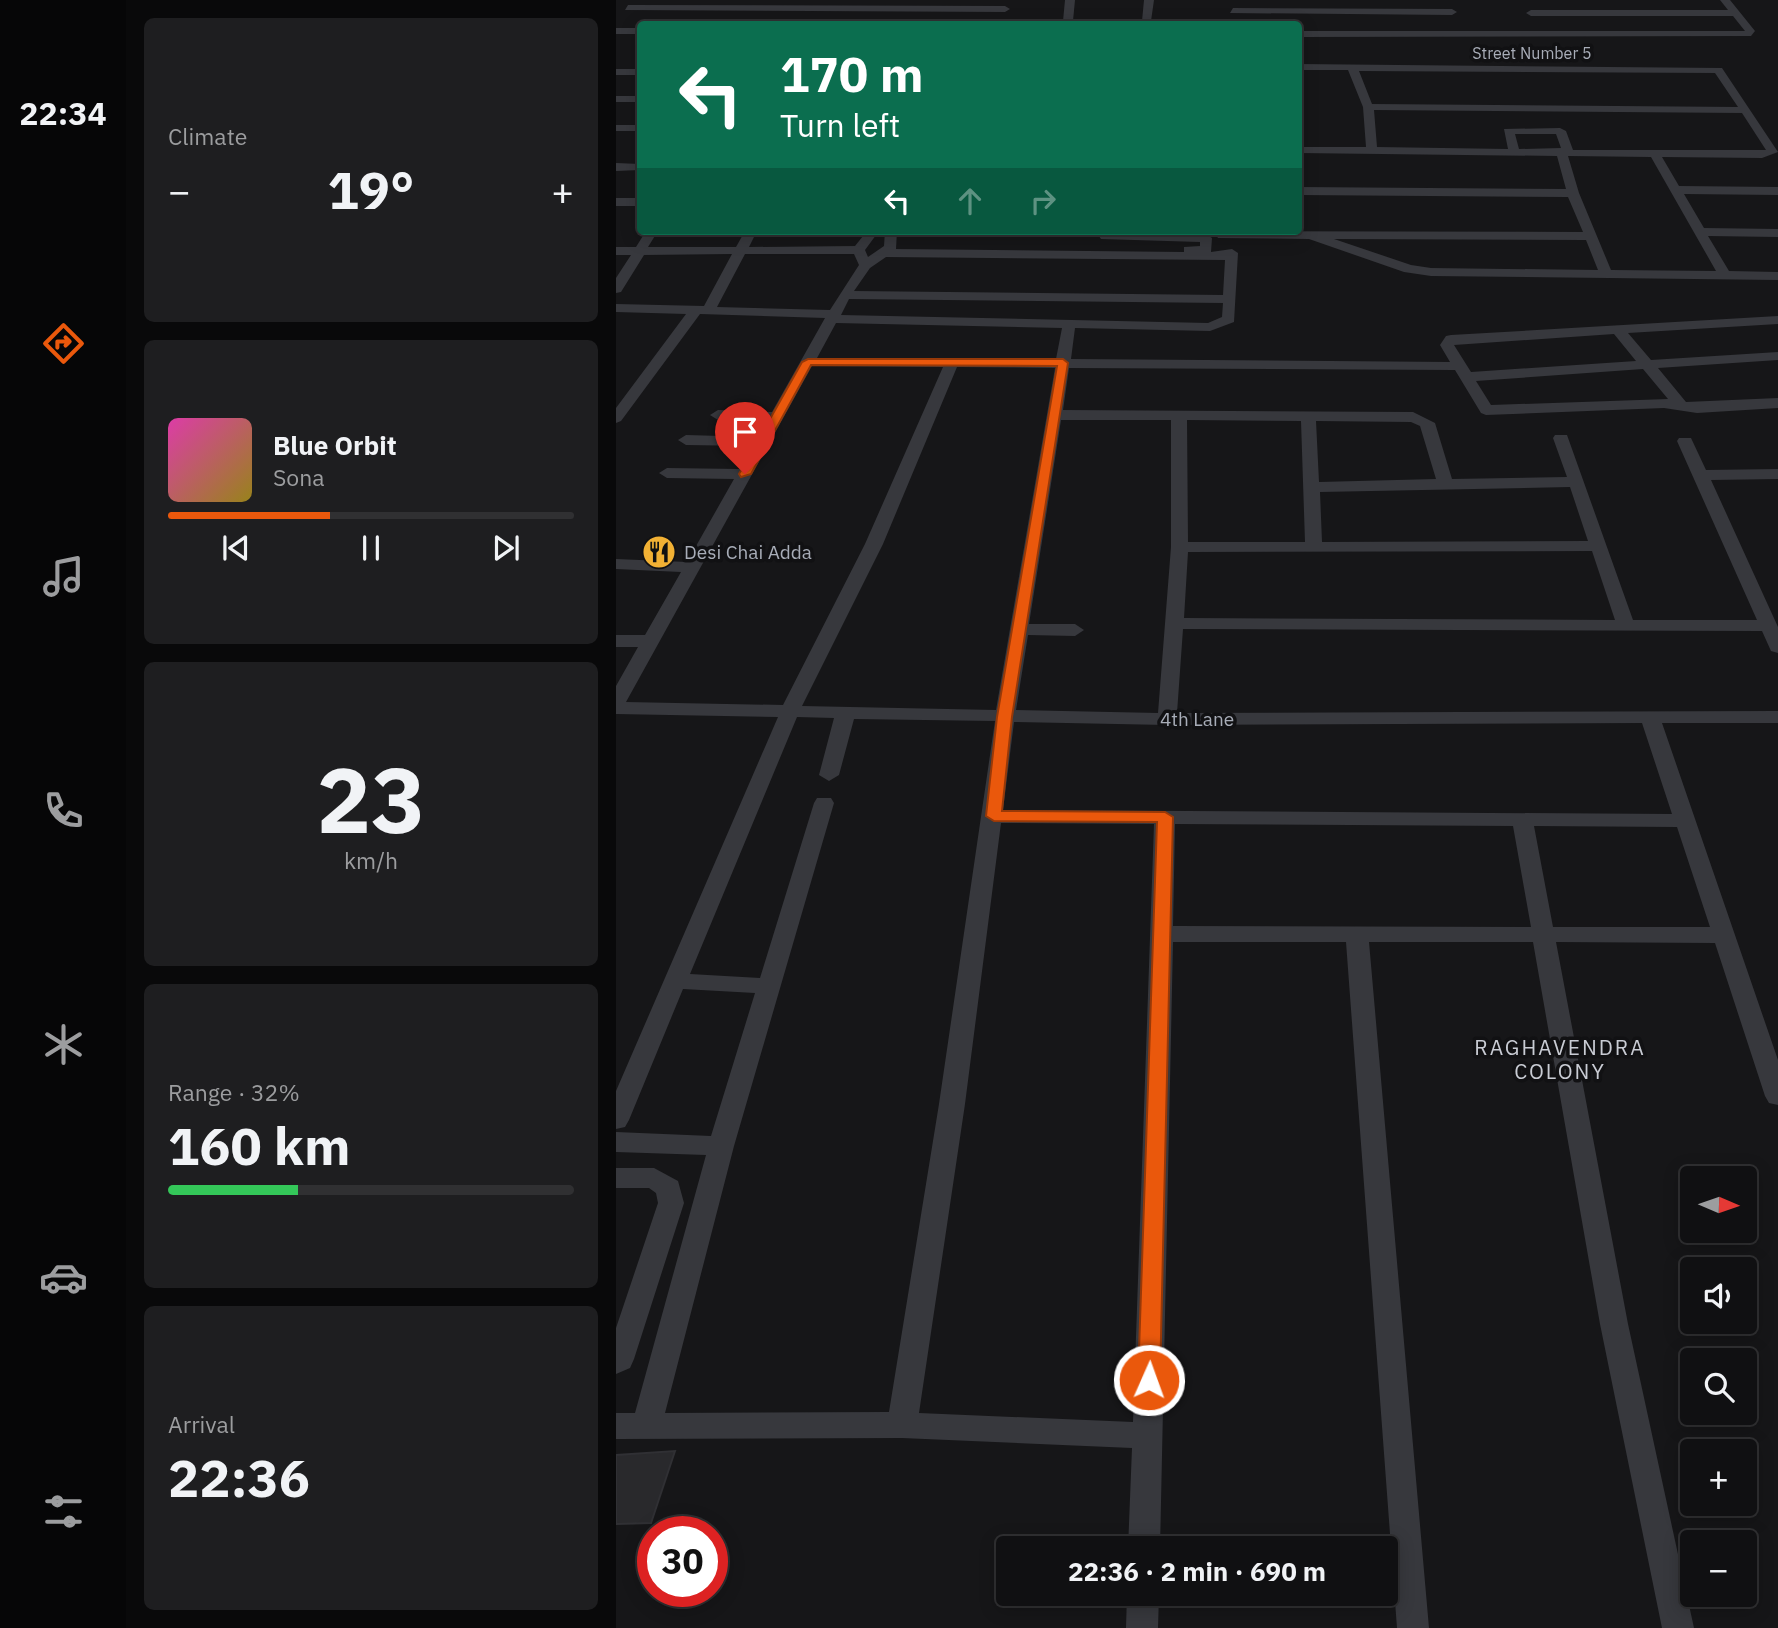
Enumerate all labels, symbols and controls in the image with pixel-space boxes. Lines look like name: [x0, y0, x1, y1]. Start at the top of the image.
text: 170 m: [780, 42, 924, 105]
street label: Street Number 5: [1472, 43, 1592, 63]
icon: left: [665, 49, 756, 140]
text: 22:34: [19, 92, 107, 134]
text: Turn left: [780, 104, 900, 146]
text: Climate: [168, 121, 247, 151]
text: 19°: [328, 156, 414, 223]
text: −: [168, 166, 191, 215]
text: +: [551, 166, 574, 215]
icon: left: [878, 182, 916, 220]
icon: ahead: [951, 182, 989, 220]
icon: right: [1024, 182, 1062, 220]
icon: directions: [39, 319, 88, 368]
pin: [715, 402, 775, 474]
icon: arrive: [726, 413, 764, 451]
text: Blue Orbit: [273, 428, 397, 462]
text: Sona: [273, 462, 325, 492]
icon: previous: [217, 529, 255, 567]
icon: pause: [352, 529, 390, 567]
icon: next: [487, 529, 525, 567]
restaurant icon: Desi Chai Adda: [640, 533, 678, 571]
place label: Desi Chai Adda: [684, 540, 812, 564]
icon: music: [39, 552, 88, 601]
street label: 4th Lane: [1160, 707, 1234, 731]
text: 23: [316, 740, 426, 858]
icon: phone: [39, 786, 88, 835]
text: km/h: [344, 845, 398, 875]
icon: climate: [39, 1020, 88, 1069]
district label: RAGHAVENDRA COLONY: [1474, 1033, 1646, 1085]
text: Range · 32%: [168, 1077, 300, 1107]
text: 160 km: [168, 1112, 350, 1179]
north arrow: [1680, 1166, 1757, 1242]
map controls: [1680, 1166, 1757, 1607]
icon: car: [39, 1253, 88, 1302]
button: sound: [1680, 1257, 1757, 1334]
position arrow: [1112, 1343, 1186, 1417]
button: search: [1680, 1348, 1757, 1425]
text: Arrival: [168, 1409, 235, 1439]
button: +: [1680, 1439, 1757, 1516]
text: 22:36: [168, 1444, 310, 1511]
icon: filters: [39, 1487, 88, 1536]
speed limit sign: 30: [637, 1516, 728, 1607]
button: −: [1680, 1530, 1757, 1607]
text: 22:36 · 2 min · 690 m: [1068, 1554, 1326, 1588]

